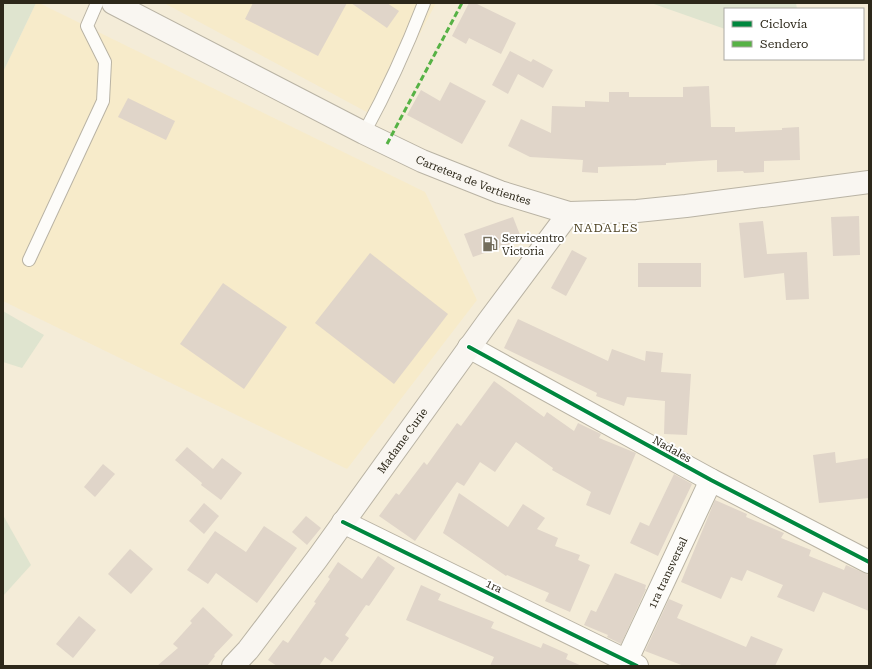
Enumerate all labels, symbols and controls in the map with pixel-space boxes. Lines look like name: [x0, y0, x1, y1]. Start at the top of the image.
legend: [724, 8, 864, 60]
text: Ciclovía: [760, 17, 808, 31]
text: Sendero: [760, 37, 808, 51]
street label: Carretera de Vertientes: [414, 153, 532, 208]
district label: NADALES: [574, 221, 638, 235]
place label: Servicentro Victoria: [502, 232, 564, 258]
fuel station icon: Servicentro Victoria: [481, 235, 499, 253]
street label: Madame Curie: [375, 406, 430, 476]
street label: Nadales: [650, 434, 693, 465]
street label: 1ra transversal: [646, 535, 691, 611]
street label: 1ra: [483, 577, 504, 596]

